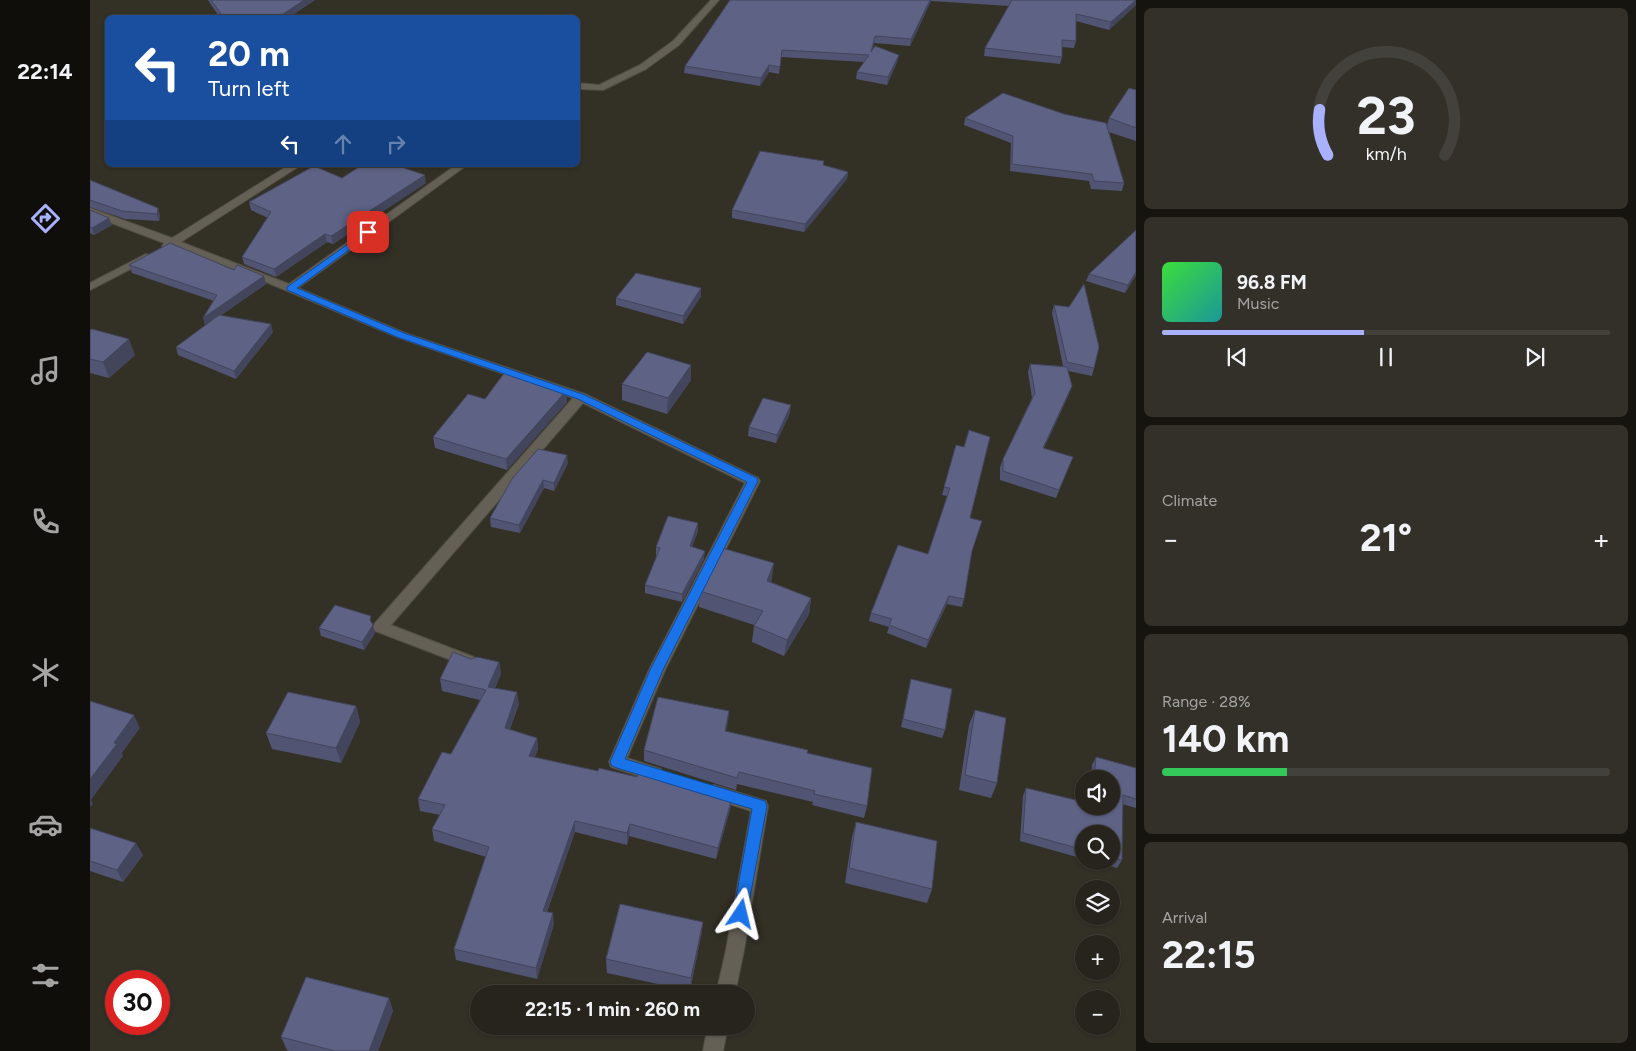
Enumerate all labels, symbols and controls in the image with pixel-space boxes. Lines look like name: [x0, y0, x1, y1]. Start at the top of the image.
text: 20 m: [208, 33, 290, 75]
icon: left: [125, 35, 190, 100]
text: 22:14: [17, 58, 73, 85]
text: Turn left: [208, 75, 290, 102]
text: 23: [1356, 85, 1416, 147]
icon: left: [276, 130, 304, 158]
icon: ahead: [329, 130, 357, 158]
icon: right: [382, 130, 410, 158]
text: km/h: [1366, 143, 1406, 164]
icon: directions: [28, 201, 63, 236]
pin: [347, 211, 389, 253]
icon: arrive: [354, 218, 382, 246]
text: 96.8 FM: [1237, 271, 1307, 294]
text: Music: [1237, 294, 1279, 313]
icon: previous: [1223, 343, 1251, 371]
icon: pause: [1372, 343, 1400, 371]
icon: next: [1521, 343, 1549, 371]
icon: music: [28, 353, 63, 388]
text: Climate: [1162, 491, 1217, 510]
icon: phone: [28, 504, 63, 539]
text: 21°: [1360, 515, 1412, 561]
text: −: [1162, 522, 1179, 556]
text: +: [1593, 522, 1610, 556]
icon: climate: [28, 655, 63, 690]
text: Range · 28%: [1162, 692, 1251, 711]
text: 140 km: [1162, 716, 1289, 762]
map controls: [1075, 770, 1120, 1035]
button: sound: [1075, 770, 1120, 815]
icon: car: [28, 807, 63, 842]
button: search: [1075, 825, 1120, 870]
button: layers: [1075, 880, 1120, 925]
position arrow: [714, 887, 766, 939]
text: Arrival: [1162, 908, 1207, 927]
text: 22:15: [1162, 932, 1256, 978]
button: +: [1075, 935, 1120, 980]
icon: filters: [28, 958, 63, 993]
speed limit sign: 30: [105, 970, 170, 1035]
button: −: [1075, 990, 1120, 1035]
text: 22:15 · 1 min · 260 m: [525, 998, 700, 1021]

